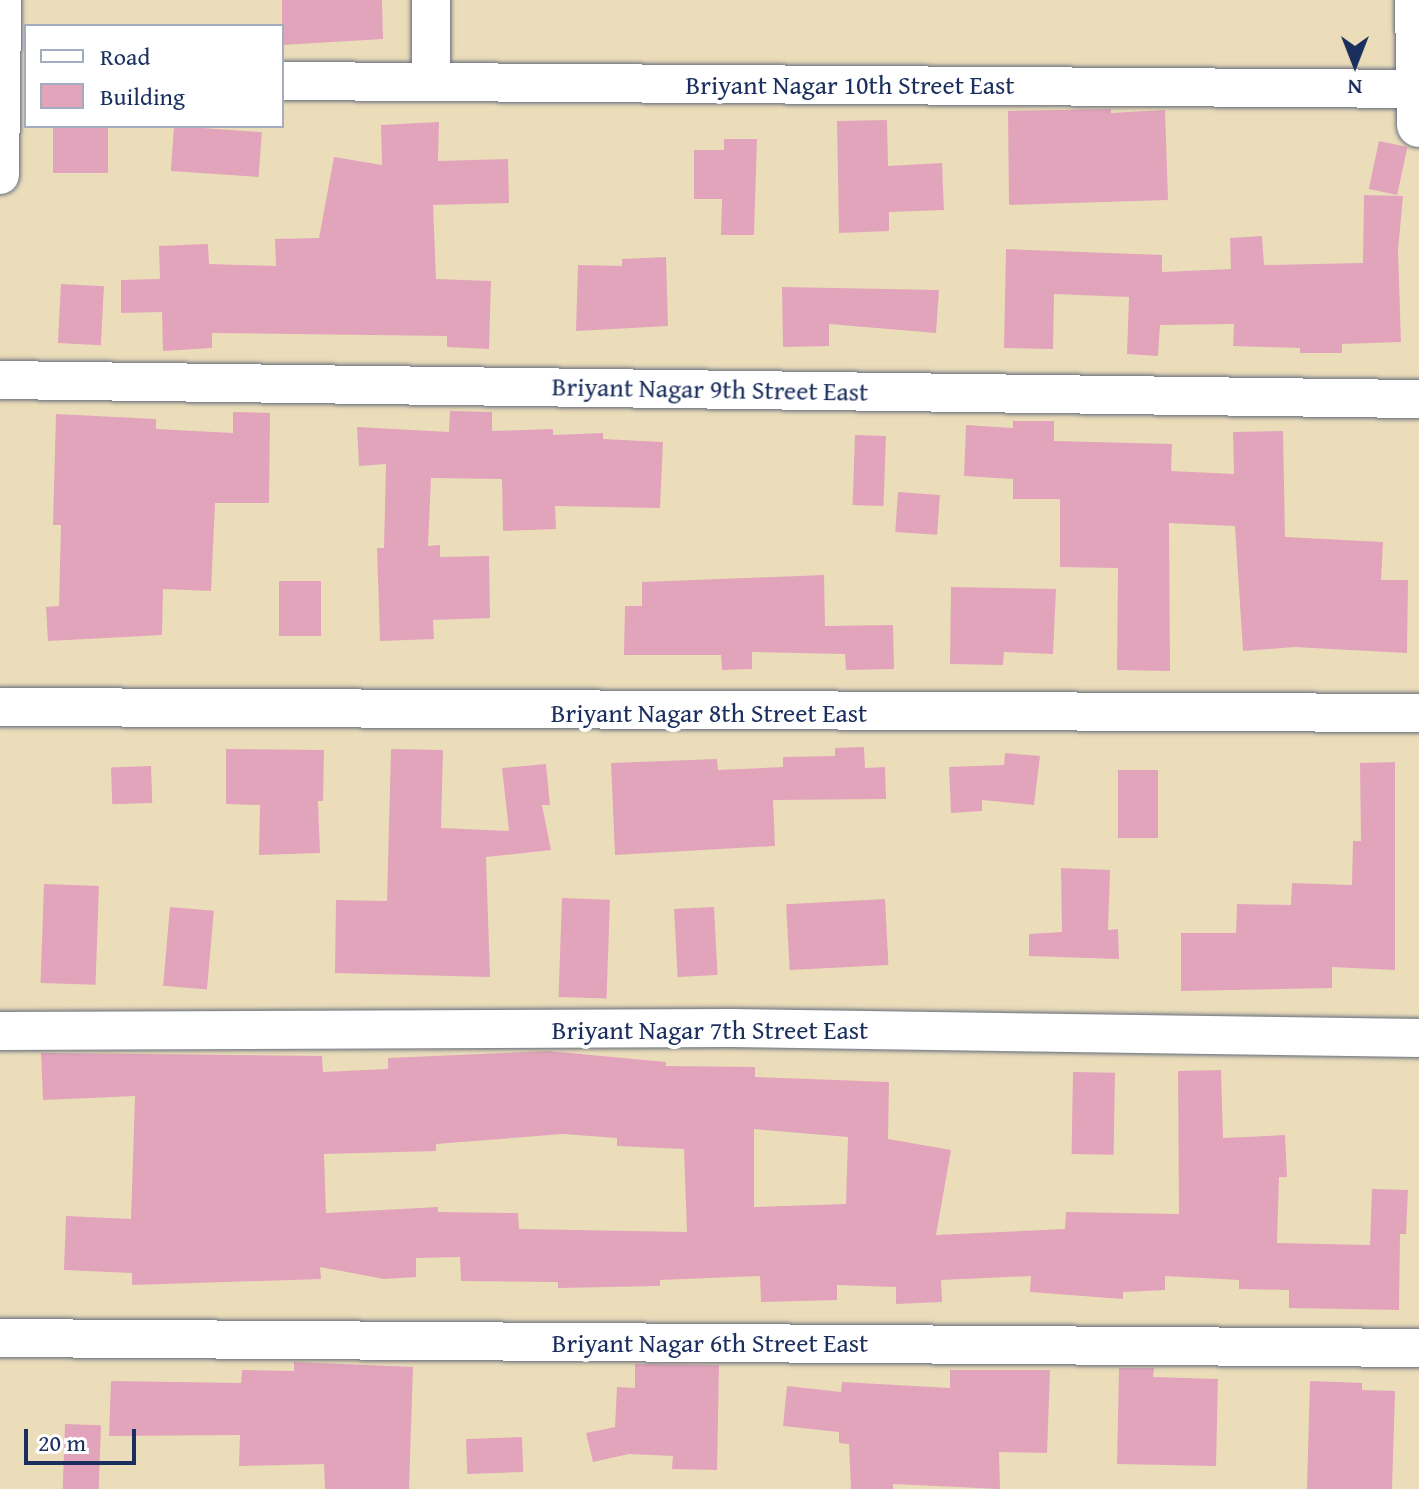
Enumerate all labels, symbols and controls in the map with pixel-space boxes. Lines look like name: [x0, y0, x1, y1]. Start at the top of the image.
legend: [24, 24, 284, 128]
north arrow: [1315, 24, 1395, 104]
text: Road: [100, 39, 150, 74]
street label: Briyant Nagar 10th Street East: [685, 69, 1015, 101]
text: N: [1348, 72, 1362, 104]
text: Building: [100, 79, 185, 114]
street label: Briyant Nagar 9th Street East: [551, 371, 869, 407]
street label: Briyant Nagar 8th Street East: [551, 697, 867, 729]
street label: Briyant Nagar 7th Street East: [552, 1014, 868, 1046]
street label: Briyant Nagar 6th Street East: [552, 1327, 868, 1359]
scale bar: [28, 1413, 140, 1463]
text: 20 m: [38, 1425, 86, 1460]

